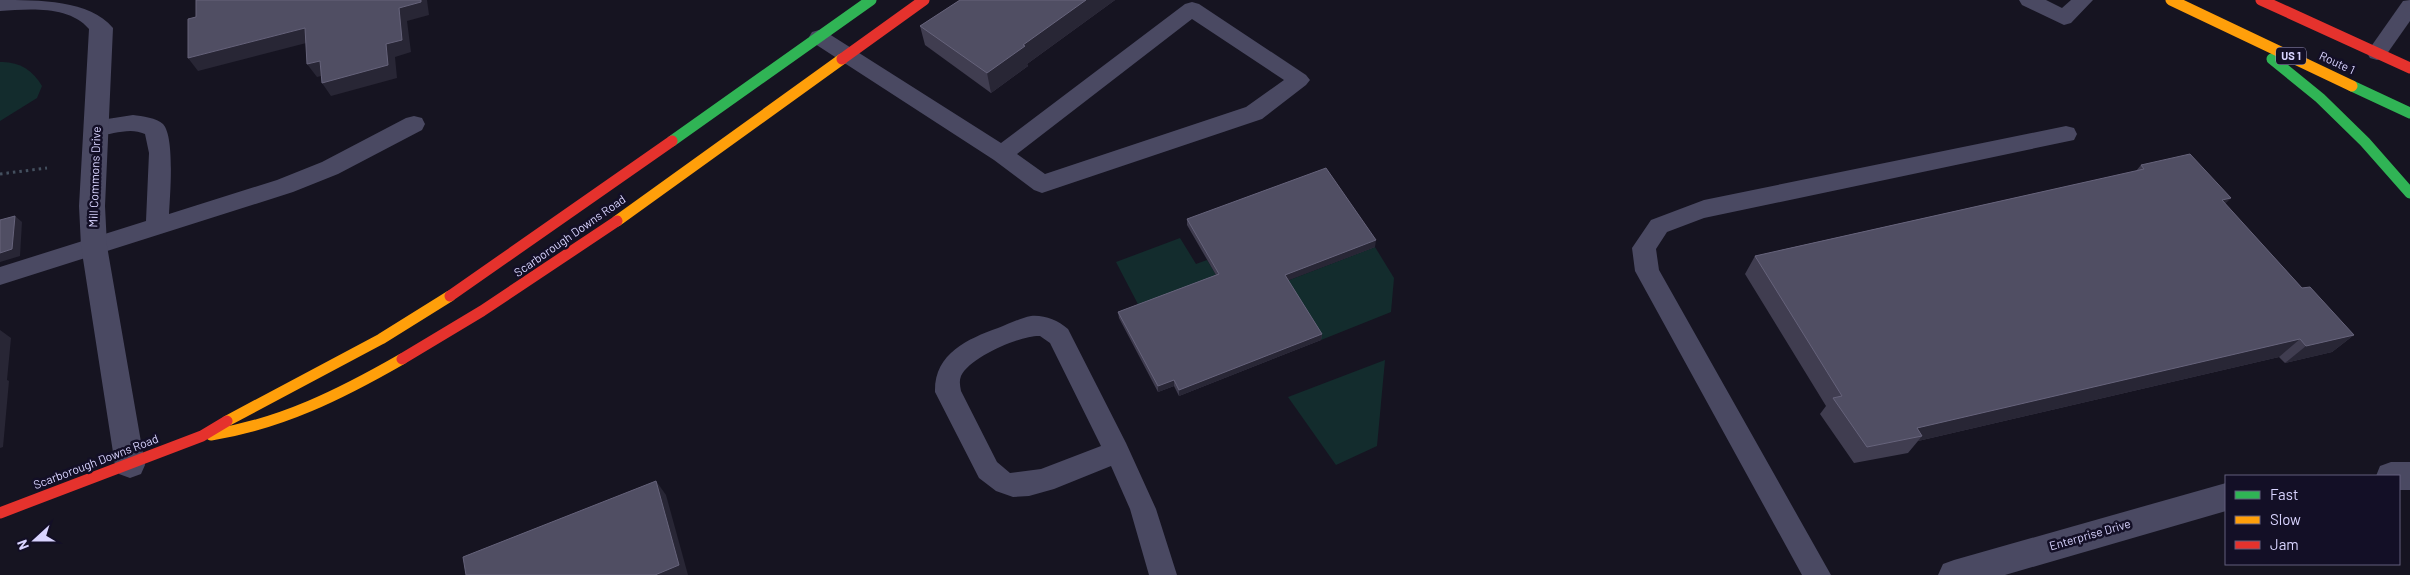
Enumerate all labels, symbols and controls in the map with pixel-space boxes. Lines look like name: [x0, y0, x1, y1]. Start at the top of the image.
road number: US 1: [2276, 48, 2306, 64]
street label: Route 1: [2317, 48, 2357, 76]
street label: Mill Commons Drive: [85, 126, 103, 228]
street label: Scarborough Downs Road: [511, 191, 628, 279]
street label: Scarborough Downs Road: [31, 431, 160, 491]
legend: [2225, 475, 2400, 565]
text: Fast: [2270, 485, 2298, 503]
text: Slow: [2270, 510, 2301, 528]
north arrow: [10, 515, 60, 565]
street label: Enterprise Drive: [2047, 516, 2132, 552]
text: Jam: [2270, 535, 2299, 553]
text: N: [13, 537, 32, 552]

